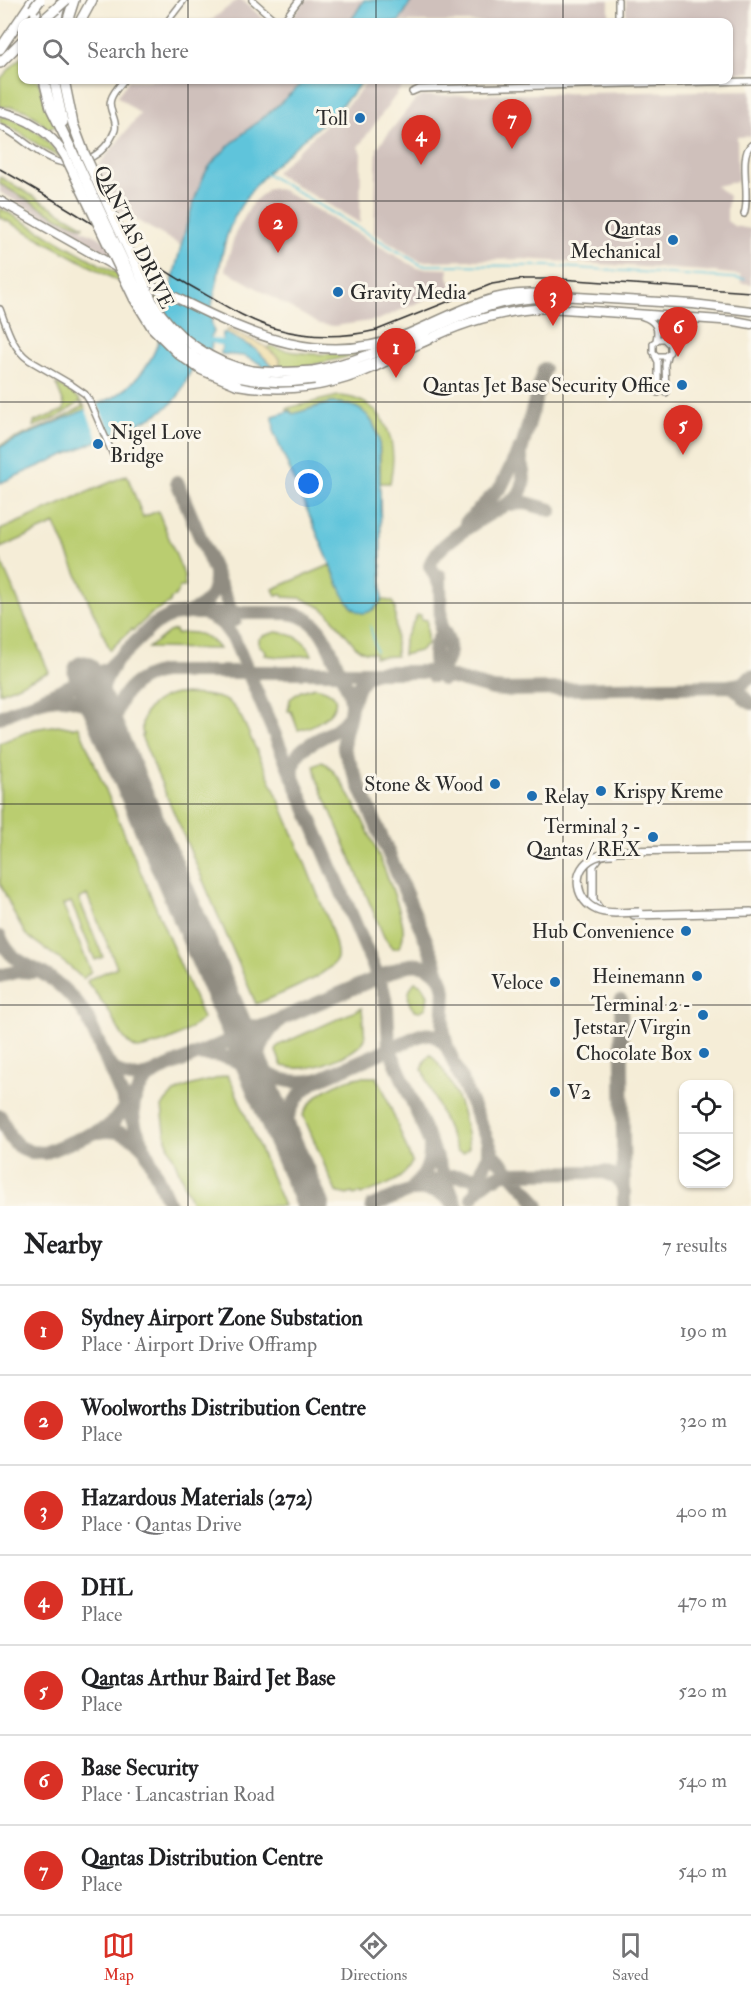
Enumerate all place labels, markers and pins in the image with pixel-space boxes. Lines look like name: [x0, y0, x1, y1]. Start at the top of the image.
pin: 7: [492, 100, 532, 149]
place label: Toll: [316, 106, 348, 131]
marker: Toll: [353, 111, 367, 125]
pin: 4: [402, 116, 440, 165]
pin: 2: [258, 204, 298, 253]
place label: Qantas Mechanical: [570, 216, 661, 264]
marker: Qantas Mechanical: [666, 233, 680, 247]
pin: 3: [534, 276, 572, 326]
place label: Gravity Media: [350, 280, 467, 305]
marker: Gravity Media: [331, 285, 345, 299]
pin: 6: [658, 308, 698, 357]
pin: 1: [376, 328, 416, 378]
place label: Qantas Jet Base Security Office: [423, 373, 670, 398]
marker: Qantas Jet Base Security Office: [675, 378, 689, 392]
pin: 5: [664, 406, 702, 455]
place label: Nigel Love Bridge: [110, 420, 201, 468]
marker: Nigel Love Bridge: [91, 437, 105, 451]
place label: Stone & Wood: [364, 772, 483, 797]
marker: Stone & Wood: [488, 777, 502, 791]
place label: Krispy Kreme: [613, 779, 723, 805]
place label: Relay: [544, 784, 590, 809]
marker: Krispy Kreme: [594, 784, 608, 798]
marker: Relay: [525, 789, 539, 803]
place label: Terminal 3 - Qantas / REX: [526, 814, 642, 862]
marker: Terminal 3 - Qantas / REX: [646, 830, 660, 844]
place label: Hub Convenience: [532, 919, 674, 944]
marker: Hub Convenience: [679, 924, 693, 938]
place label: Heinemann: [592, 964, 685, 989]
marker: Heinemann: [690, 969, 704, 983]
place label: Veloce: [491, 970, 543, 995]
marker: Veloce: [548, 975, 562, 989]
place label: Terminal 2 - Jetstar / Virgin: [573, 992, 691, 1040]
marker: Terminal 2 - Jetstar / Virgin: [696, 1008, 710, 1022]
place label: Chocolate Box: [576, 1041, 692, 1066]
marker: Chocolate Box: [697, 1046, 711, 1060]
place label: V2: [567, 1080, 591, 1105]
marker: V2: [548, 1085, 562, 1099]

